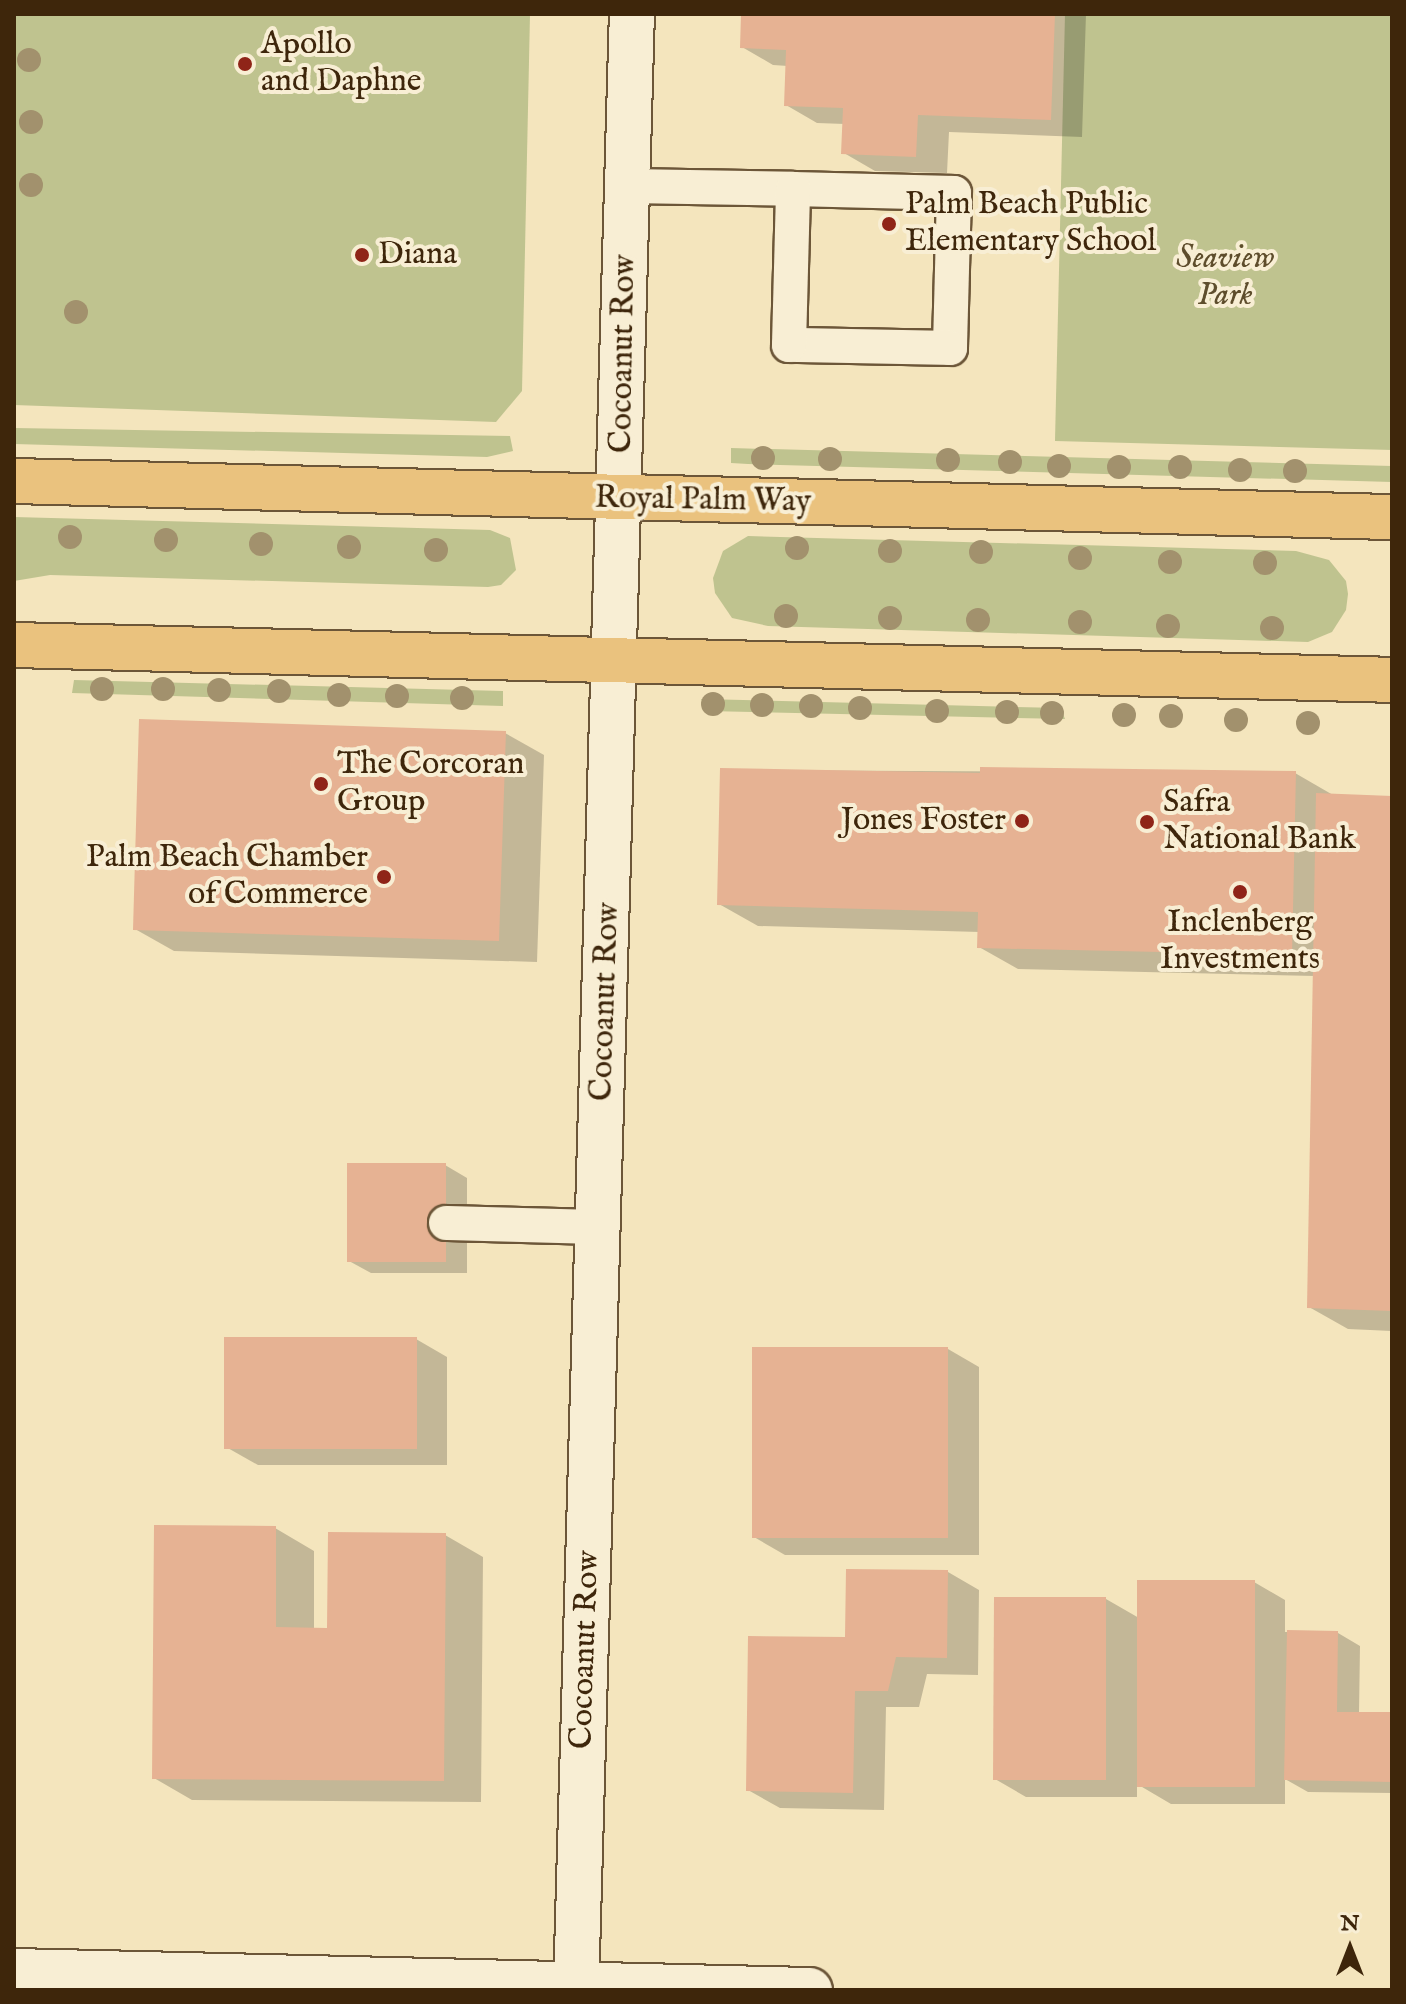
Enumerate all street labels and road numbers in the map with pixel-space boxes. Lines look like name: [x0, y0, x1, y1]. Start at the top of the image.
street label: Cocoanut Row: [603, 254, 645, 454]
street label: Royal Palm Way: [594, 480, 812, 522]
street label: Cocoanut Row: [583, 902, 629, 1102]
street label: Cocoanut Row: [563, 1550, 609, 1750]

